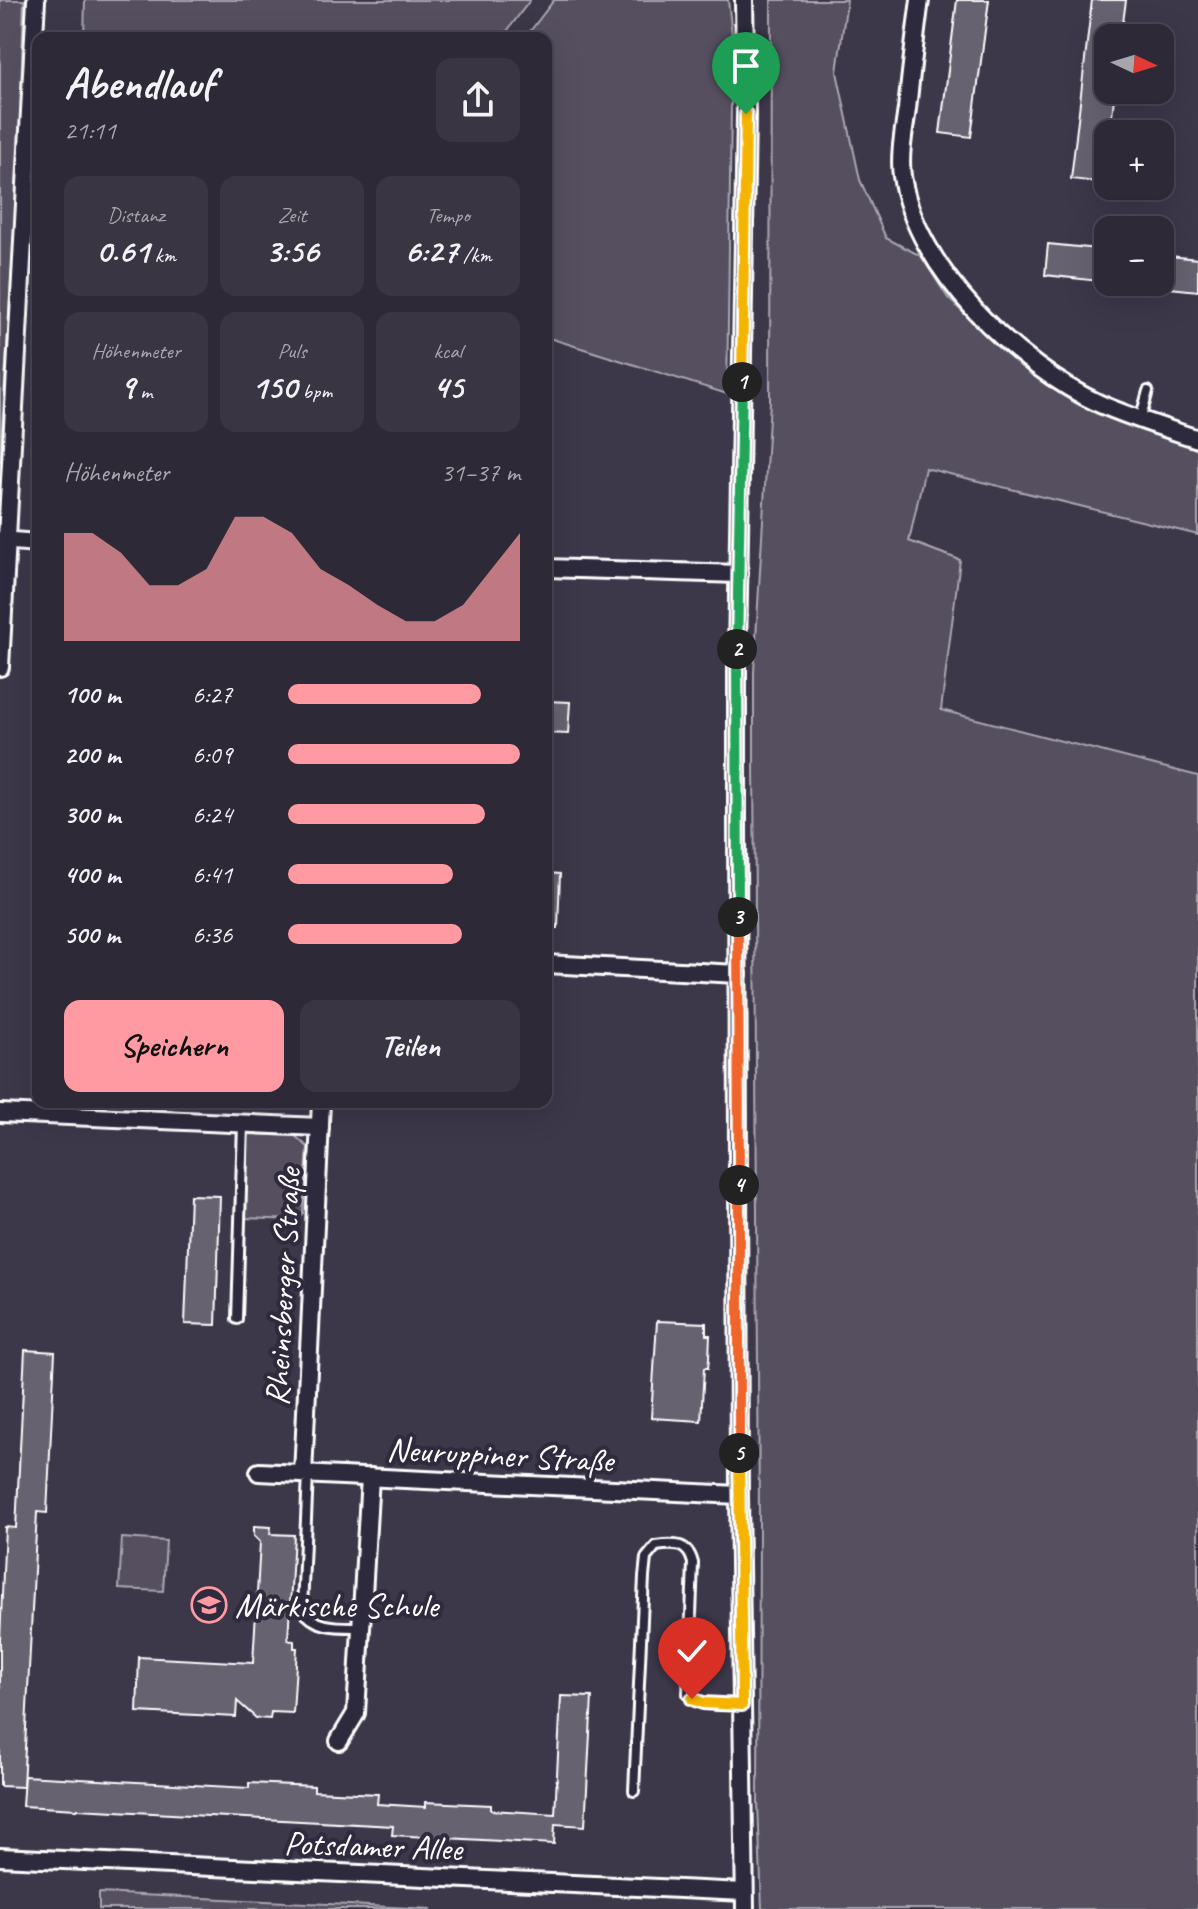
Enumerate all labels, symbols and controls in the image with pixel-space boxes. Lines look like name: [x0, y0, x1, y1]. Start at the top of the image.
north arrow: [1094, 24, 1174, 104]
map controls: [1094, 24, 1174, 296]
pin: [712, 32, 780, 114]
icon: arrive: [724, 44, 768, 88]
text: Abendlauf: [64, 56, 214, 111]
button: share: [436, 58, 520, 142]
text: 21:11: [64, 114, 116, 147]
button: +: [1094, 120, 1174, 200]
text: Distanz: [107, 201, 165, 229]
text: Zeit: [277, 201, 307, 229]
text: Tempo: [426, 201, 470, 229]
button: −: [1094, 216, 1174, 296]
text: 0.61: [96, 229, 149, 272]
text: 3:56: [266, 229, 318, 272]
text: 6:27: [404, 229, 458, 272]
text: km: [149, 241, 176, 269]
text: /km: [458, 241, 492, 269]
text: Höhenmeter: [91, 337, 181, 365]
text: Puls: [277, 337, 307, 365]
text: kcal: [433, 337, 463, 365]
pin: 1: [722, 362, 762, 402]
text: 9: [120, 365, 135, 408]
text: 150: [252, 365, 297, 408]
text: 45: [433, 365, 463, 408]
text: 1: [737, 368, 747, 396]
text: m: [135, 377, 152, 405]
text: bpm: [297, 377, 332, 405]
text: Höhenmeter: [64, 456, 169, 489]
text: 31–37 m: [441, 456, 520, 489]
pin: 2: [717, 629, 757, 669]
text: 2: [732, 635, 742, 663]
text: 100 m: [64, 678, 120, 711]
text: 6:27: [192, 678, 232, 711]
text: 200 m: [64, 738, 120, 771]
text: 6:09: [192, 738, 232, 771]
text: 300 m: [64, 798, 120, 831]
text: 6:24: [192, 798, 232, 831]
text: 400 m: [64, 858, 120, 891]
text: 6:41: [192, 858, 232, 891]
pin: 3: [718, 897, 758, 937]
text: 3: [733, 903, 743, 931]
text: 500 m: [64, 918, 120, 951]
text: 6:36: [192, 918, 232, 951]
button: Speichern: [64, 1000, 284, 1092]
button: Teilen: [300, 1000, 520, 1092]
street label: Rheinsberger Straße: [255, 1164, 310, 1407]
pin: 4: [719, 1165, 759, 1205]
text: 4: [734, 1171, 744, 1199]
street label: Neuruppiner Straße: [386, 1427, 617, 1482]
pin: 5: [719, 1433, 759, 1473]
text: 5: [734, 1439, 744, 1467]
place label: Märkische Schule: [235, 1584, 441, 1627]
school or university icon: Märkische Schule: [190, 1586, 228, 1624]
pin: [658, 1617, 726, 1699]
icon: check: [670, 1629, 714, 1673]
street label: Potsdamer Allee: [283, 1821, 465, 1870]

